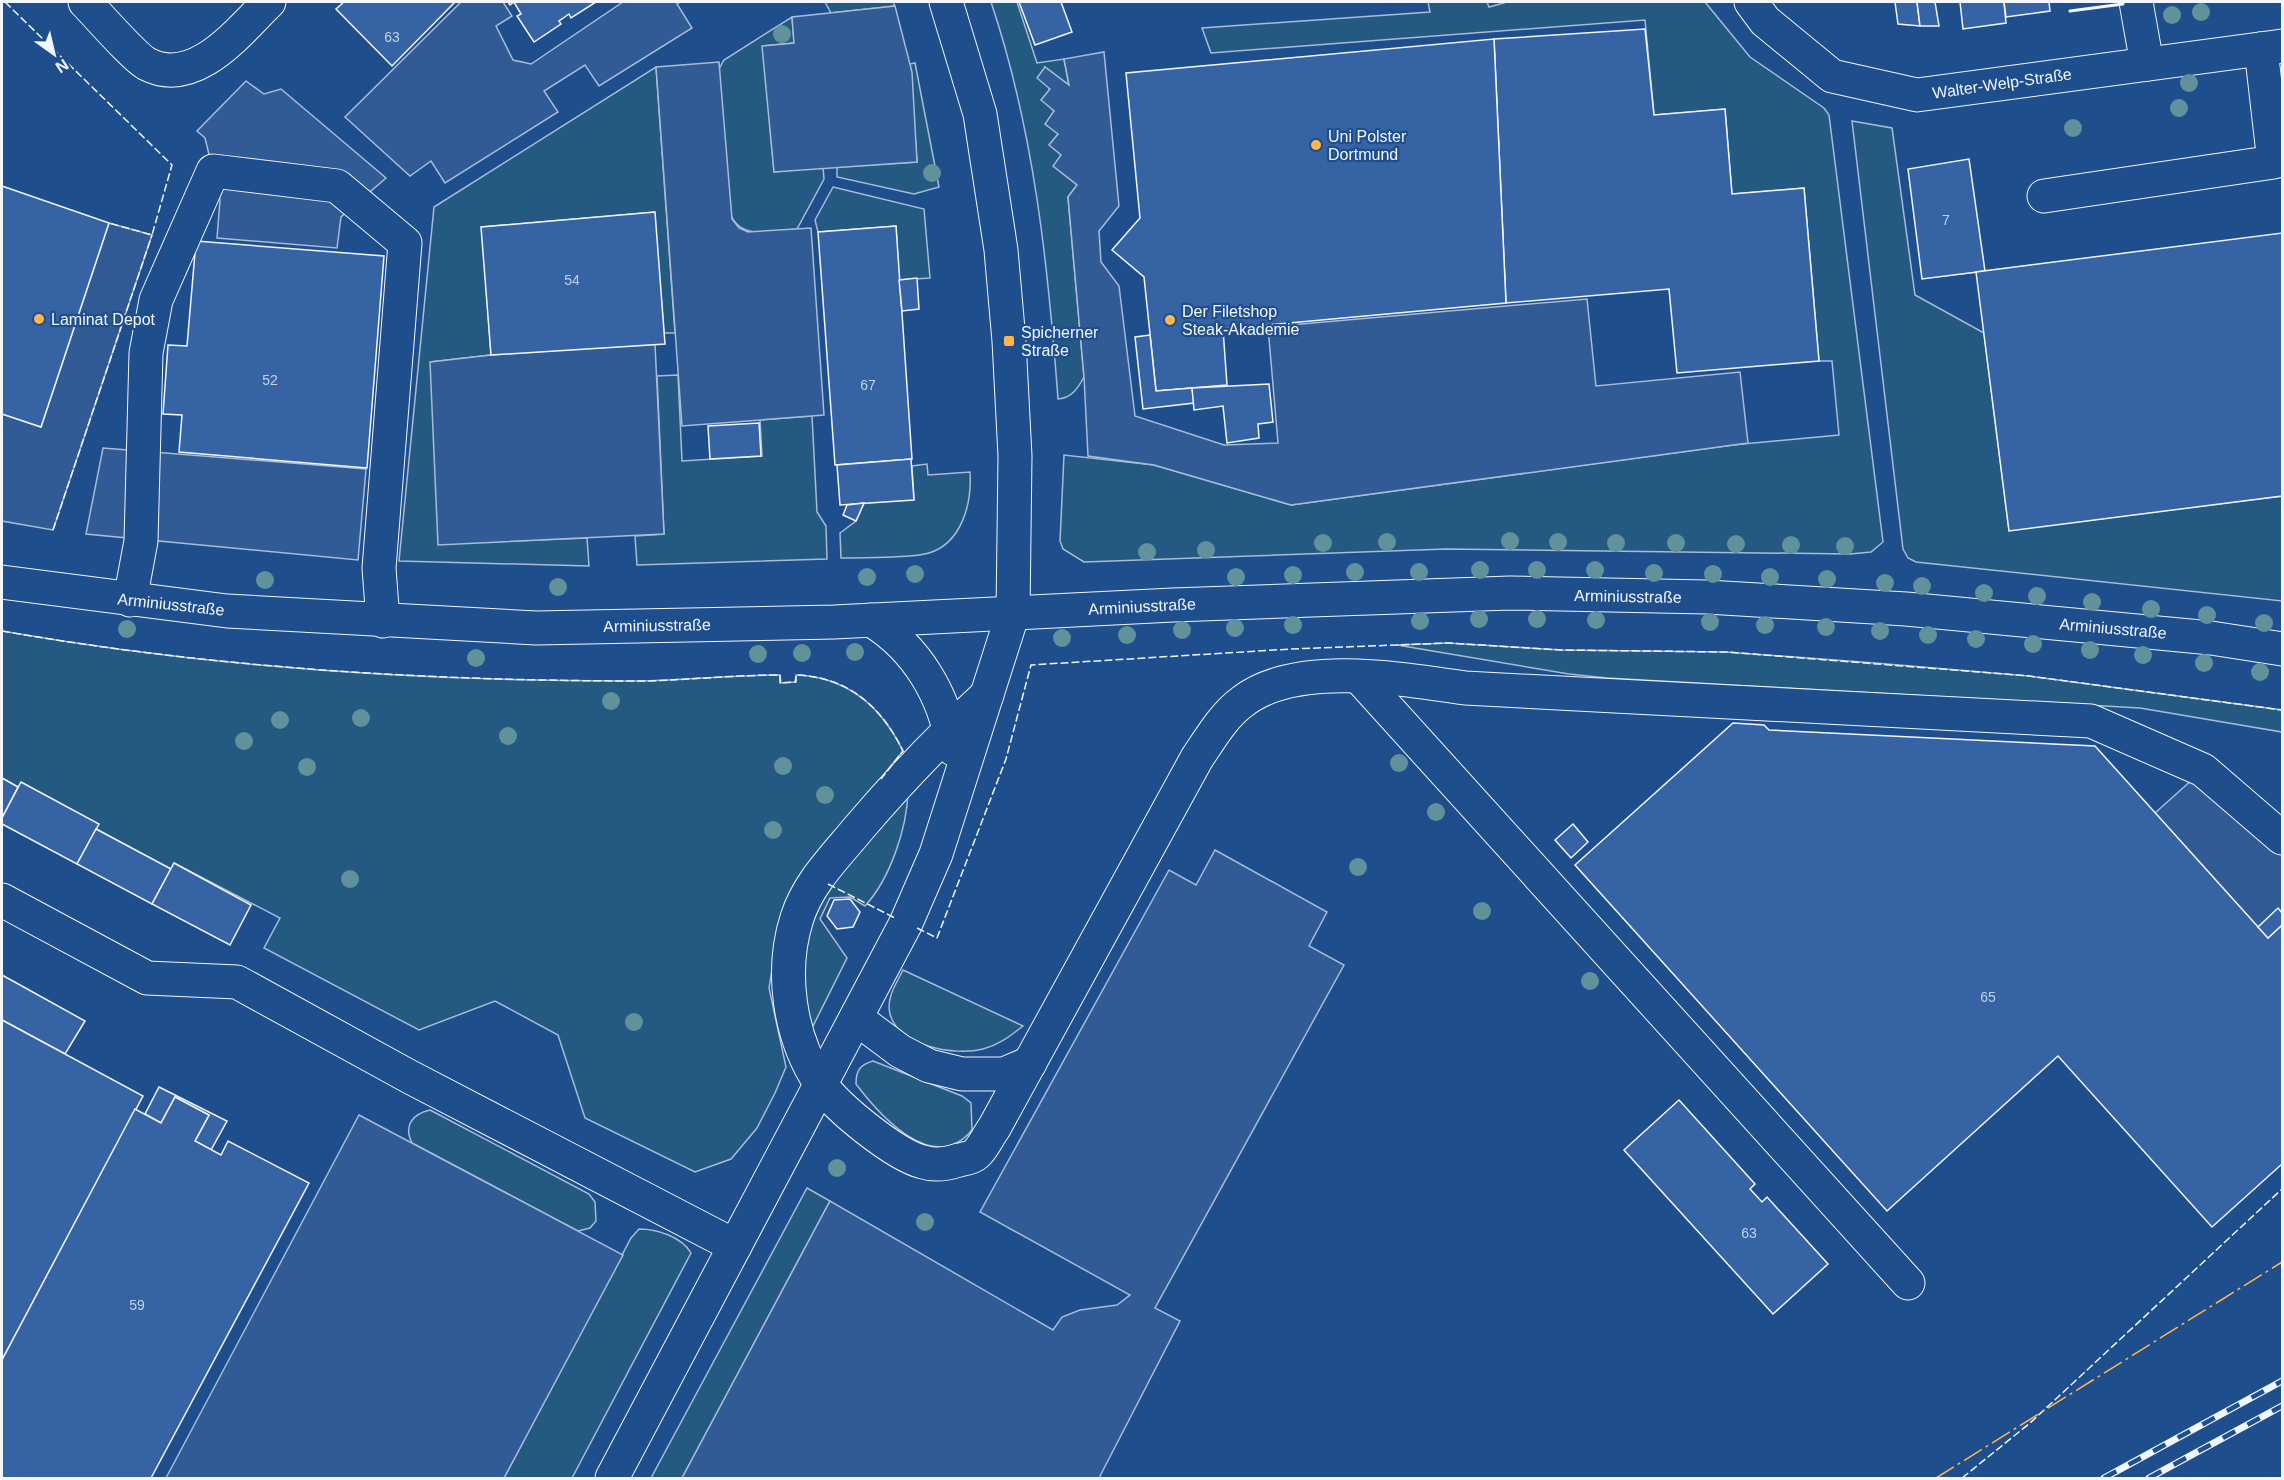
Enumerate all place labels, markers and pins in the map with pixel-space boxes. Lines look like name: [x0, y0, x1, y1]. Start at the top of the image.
place label: Uni Polster Dortmund: [1328, 128, 1407, 163]
marker: Uni Polster Dortmund: [1309, 138, 1323, 152]
place label: Der Filetshop Steak-Akademie: [1182, 303, 1299, 338]
place label: Laminat Depot: [51, 311, 156, 328]
marker: Laminat Depot: [32, 312, 46, 326]
marker: Der Filetshop Steak-Akademie: [1163, 313, 1177, 327]
place label: Spicherner Straße: [1021, 324, 1099, 359]
marker: Spicherner Straße: [1002, 334, 1016, 348]

